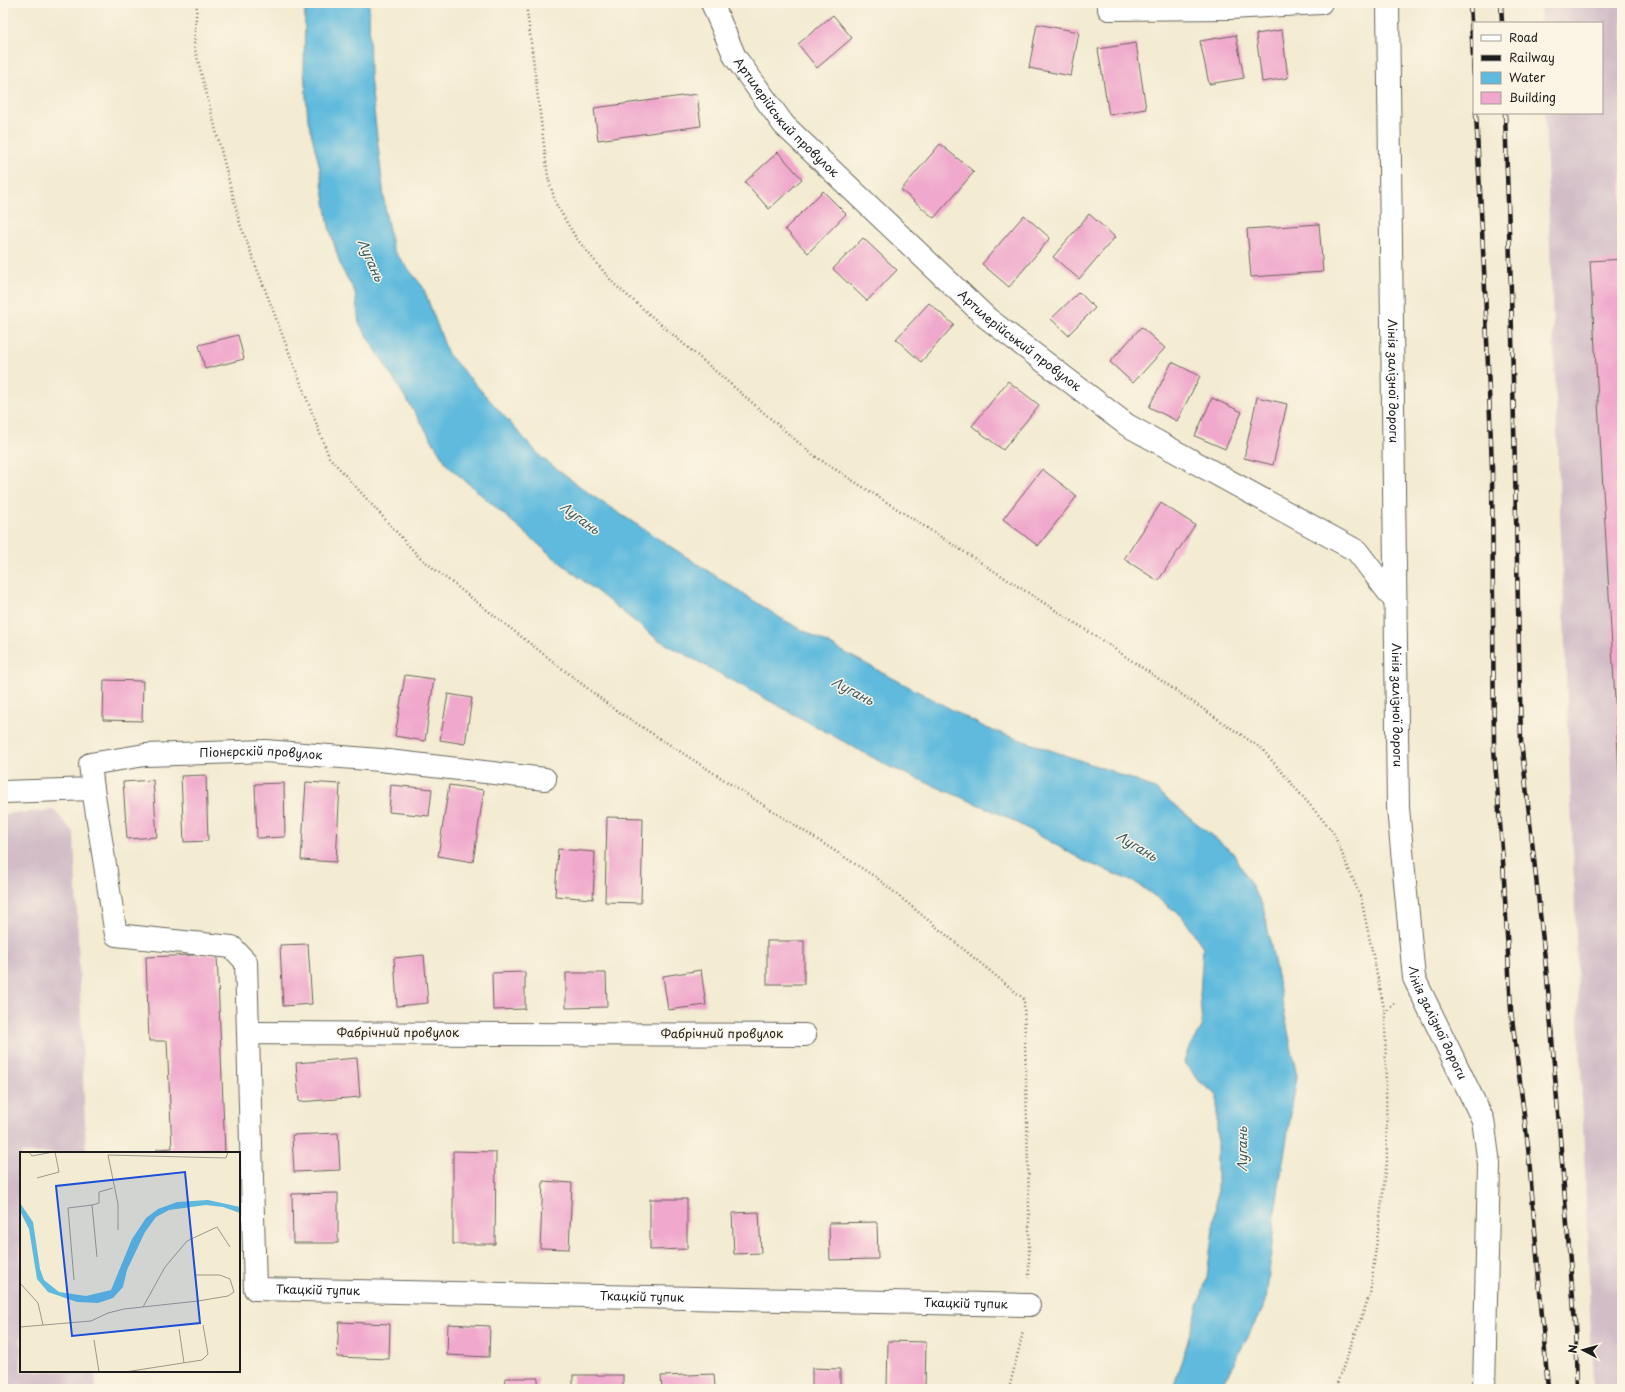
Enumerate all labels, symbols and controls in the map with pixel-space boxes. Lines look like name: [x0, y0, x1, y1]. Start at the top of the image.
legend: [1473, 22, 1603, 114]
text: Road: [1509, 28, 1538, 46]
text: Railway: [1509, 48, 1555, 66]
street label: Артилерійський провулок: [730, 53, 844, 181]
text: Water: [1509, 68, 1546, 86]
text: Building: [1509, 88, 1556, 106]
water label: Лугань: [354, 235, 390, 285]
street label: Артилерійський провулок: [954, 285, 1086, 395]
street label: Лінія залізної дороги: [1384, 319, 1403, 443]
water label: Лугань: [557, 497, 605, 539]
street label: Лінія залізної дороги: [1388, 643, 1407, 767]
water label: Лугань: [829, 672, 879, 710]
street label: Піонєрскій провулок: [199, 741, 324, 764]
water label: Лугань: [1113, 826, 1163, 866]
street label: Лінія залізної дороги: [1405, 965, 1472, 1082]
street label: Фабрічний провулок: [337, 1023, 460, 1041]
street label: Фабрічний провулок: [661, 1024, 784, 1042]
water label: Лугань: [1232, 1125, 1251, 1171]
inset map: [20, 1152, 240, 1372]
street label: Ткацкій тупик: [276, 1279, 361, 1299]
street label: Ткацкій тупик: [600, 1286, 685, 1306]
street label: Ткацкій тупик: [924, 1293, 1009, 1313]
north arrow: [1563, 1330, 1603, 1370]
text: N: [1564, 1343, 1581, 1354]

